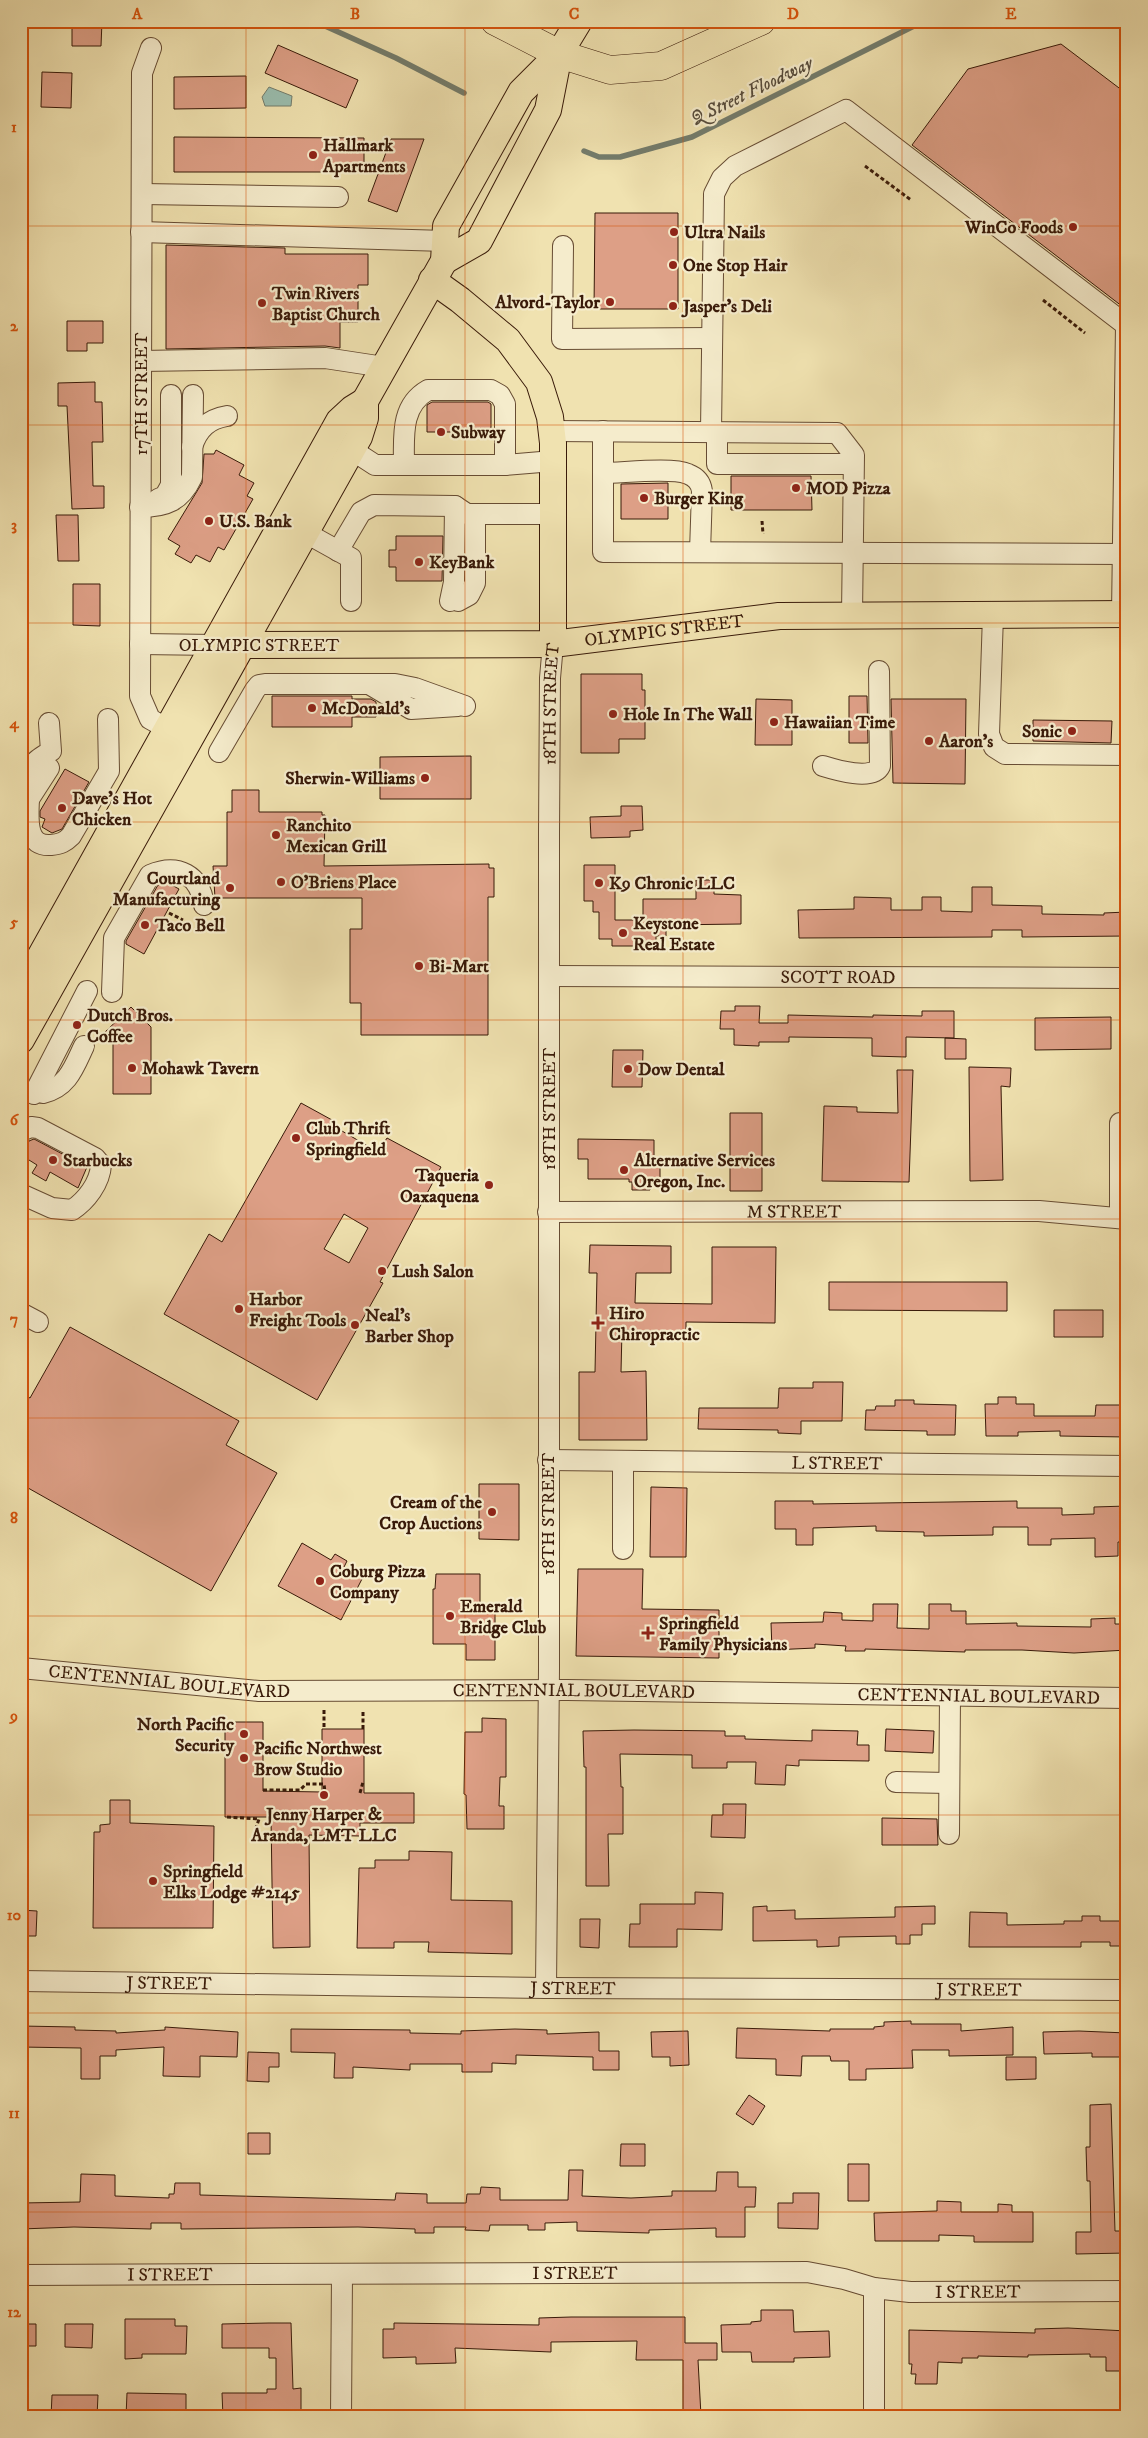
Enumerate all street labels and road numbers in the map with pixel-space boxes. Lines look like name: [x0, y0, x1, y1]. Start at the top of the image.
street label: 17TH STREET: [131, 332, 153, 455]
street label: OLYMPIC STREET: [583, 610, 746, 652]
street label: OLYMPIC STREET: [179, 635, 340, 657]
street label: 18TH STREET: [539, 642, 565, 765]
street label: SCOTT ROAD: [780, 967, 896, 989]
street label: 18TH STREET: [539, 1047, 561, 1170]
street label: M STREET: [747, 1201, 842, 1224]
street label: 18TH STREET: [538, 1452, 560, 1575]
street label: L STREET: [791, 1453, 883, 1475]
street label: CENTENNIAL BOULEVARD: [47, 1661, 290, 1703]
street label: CENTENNIAL BOULEVARD: [453, 1680, 695, 1704]
street label: CENTENNIAL BOULEVARD: [857, 1684, 1100, 1710]
street label: J STREET: [124, 1972, 212, 1996]
street label: J STREET: [528, 1978, 616, 2000]
street label: J STREET: [934, 1979, 1022, 2002]
street label: I STREET: [532, 2263, 618, 2285]
street label: I STREET: [127, 2264, 213, 2287]
street label: I STREET: [935, 2281, 1021, 2304]

